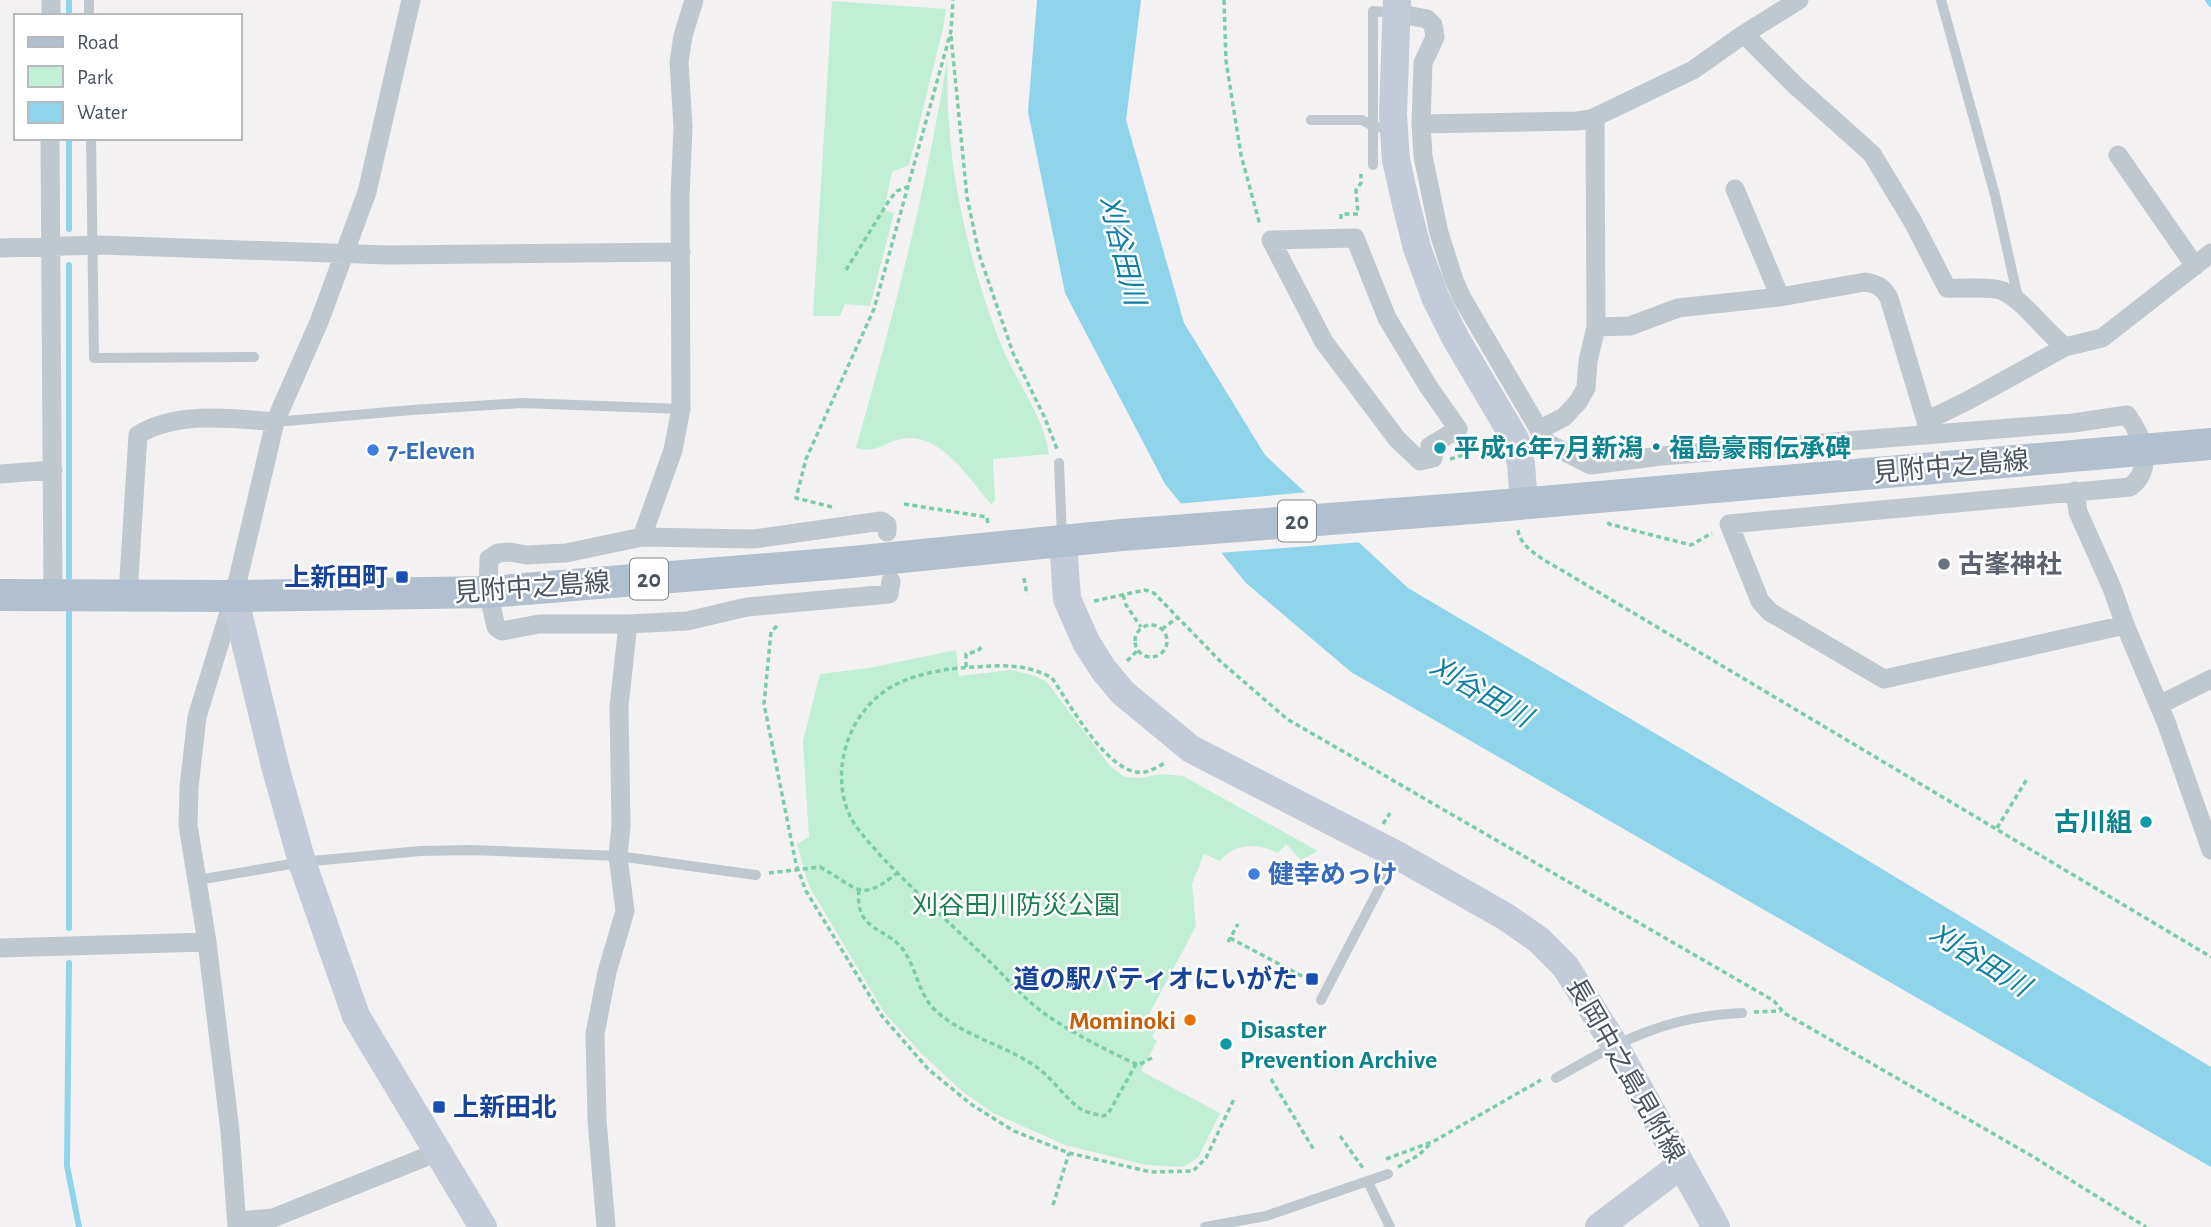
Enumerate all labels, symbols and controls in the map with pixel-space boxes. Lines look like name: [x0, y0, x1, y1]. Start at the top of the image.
legend: [14, 14, 242, 140]
text: Road: [77, 32, 119, 53]
text: Park: [77, 67, 114, 88]
text: Water: [77, 102, 127, 123]
water label: 刈谷田川: [1094, 192, 1151, 311]
place label: 平成16年7月新潟・福島豪雨伝承碑: [1454, 434, 1851, 462]
place label: 7-Eleven: [387, 438, 475, 464]
marker: 平成16年7月新潟・福島豪雨伝承碑: [1432, 440, 1448, 456]
marker: 7-Eleven: [365, 442, 381, 458]
street label: 見附中之島線: [1872, 445, 2030, 487]
road number: 20: [1278, 500, 1316, 542]
place label: 古峯神社: [1958, 550, 2062, 578]
marker: 古峯神社: [1936, 556, 1952, 572]
road number: 20: [630, 558, 668, 600]
place label: 上新田町: [284, 564, 388, 591]
street label: 見附中之島線: [453, 568, 611, 606]
marker: 上新田町: [394, 569, 410, 585]
water label: 刈谷田川: [1424, 651, 1539, 734]
place label: 古川組: [2054, 808, 2132, 836]
marker: 古川組: [2138, 814, 2154, 830]
place label: 健幸めっけ: [1268, 861, 1398, 888]
marker: 健幸めっけ: [1246, 866, 1262, 882]
park label: 刈谷田川防災公園: [912, 892, 1120, 919]
water label: 刈谷田川: [1924, 917, 2037, 1004]
place label: 道の駅パティオにいがた: [1014, 965, 1298, 993]
marker: 道の駅パティオにいがた: [1304, 971, 1320, 987]
street label: 長岡中之島見附線: [1562, 973, 1690, 1167]
place label: Mominoki: [1069, 1008, 1176, 1034]
marker: Mominoki: [1182, 1012, 1198, 1028]
place label: Disaster Prevention Archive: [1240, 1017, 1437, 1073]
marker: Disaster Prevention Archive: [1218, 1036, 1234, 1052]
place label: 上新田北: [453, 1094, 557, 1121]
marker: 上新田北: [431, 1099, 447, 1115]

